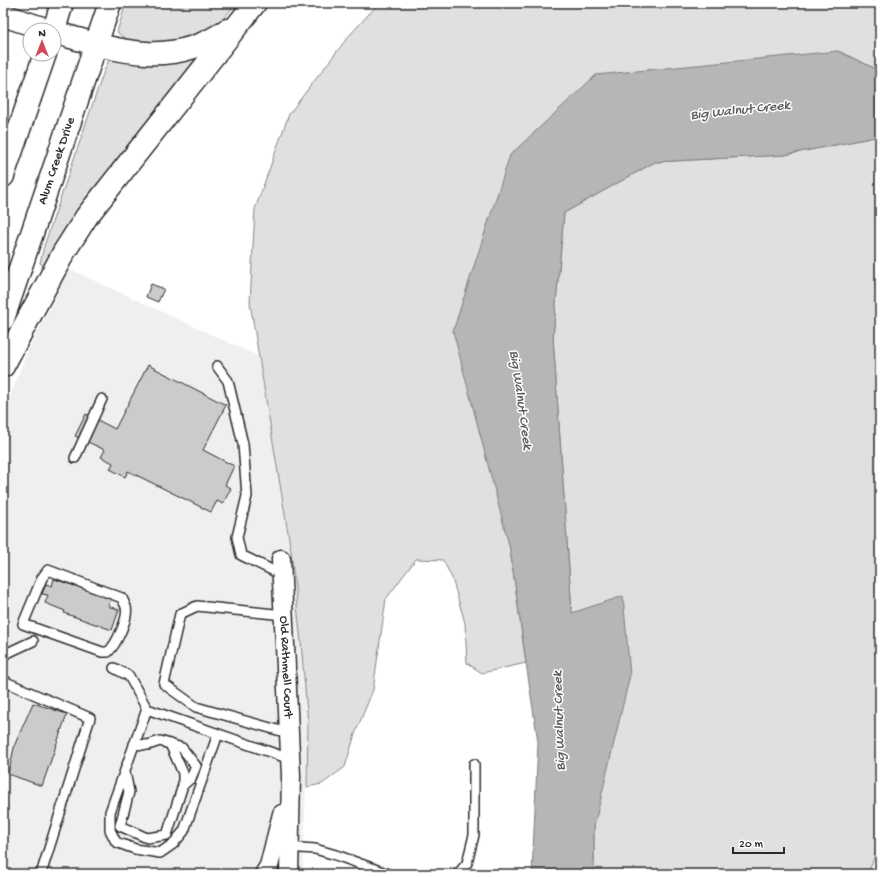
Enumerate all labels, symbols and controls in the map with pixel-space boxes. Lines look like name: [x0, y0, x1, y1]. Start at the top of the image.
north arrow: [22, 22, 62, 62]
text: N: [38, 28, 46, 40]
water label: Big Walnut Creek: [690, 97, 792, 125]
street label: Alum Creek Drive: [35, 115, 78, 206]
water label: Big Walnut Creek: [505, 349, 536, 452]
street label: Old Rathmell Court: [276, 615, 296, 720]
water label: Big Walnut Creek: [550, 669, 570, 771]
scale bar: [733, 829, 784, 855]
text: 20 m: [739, 838, 764, 852]

